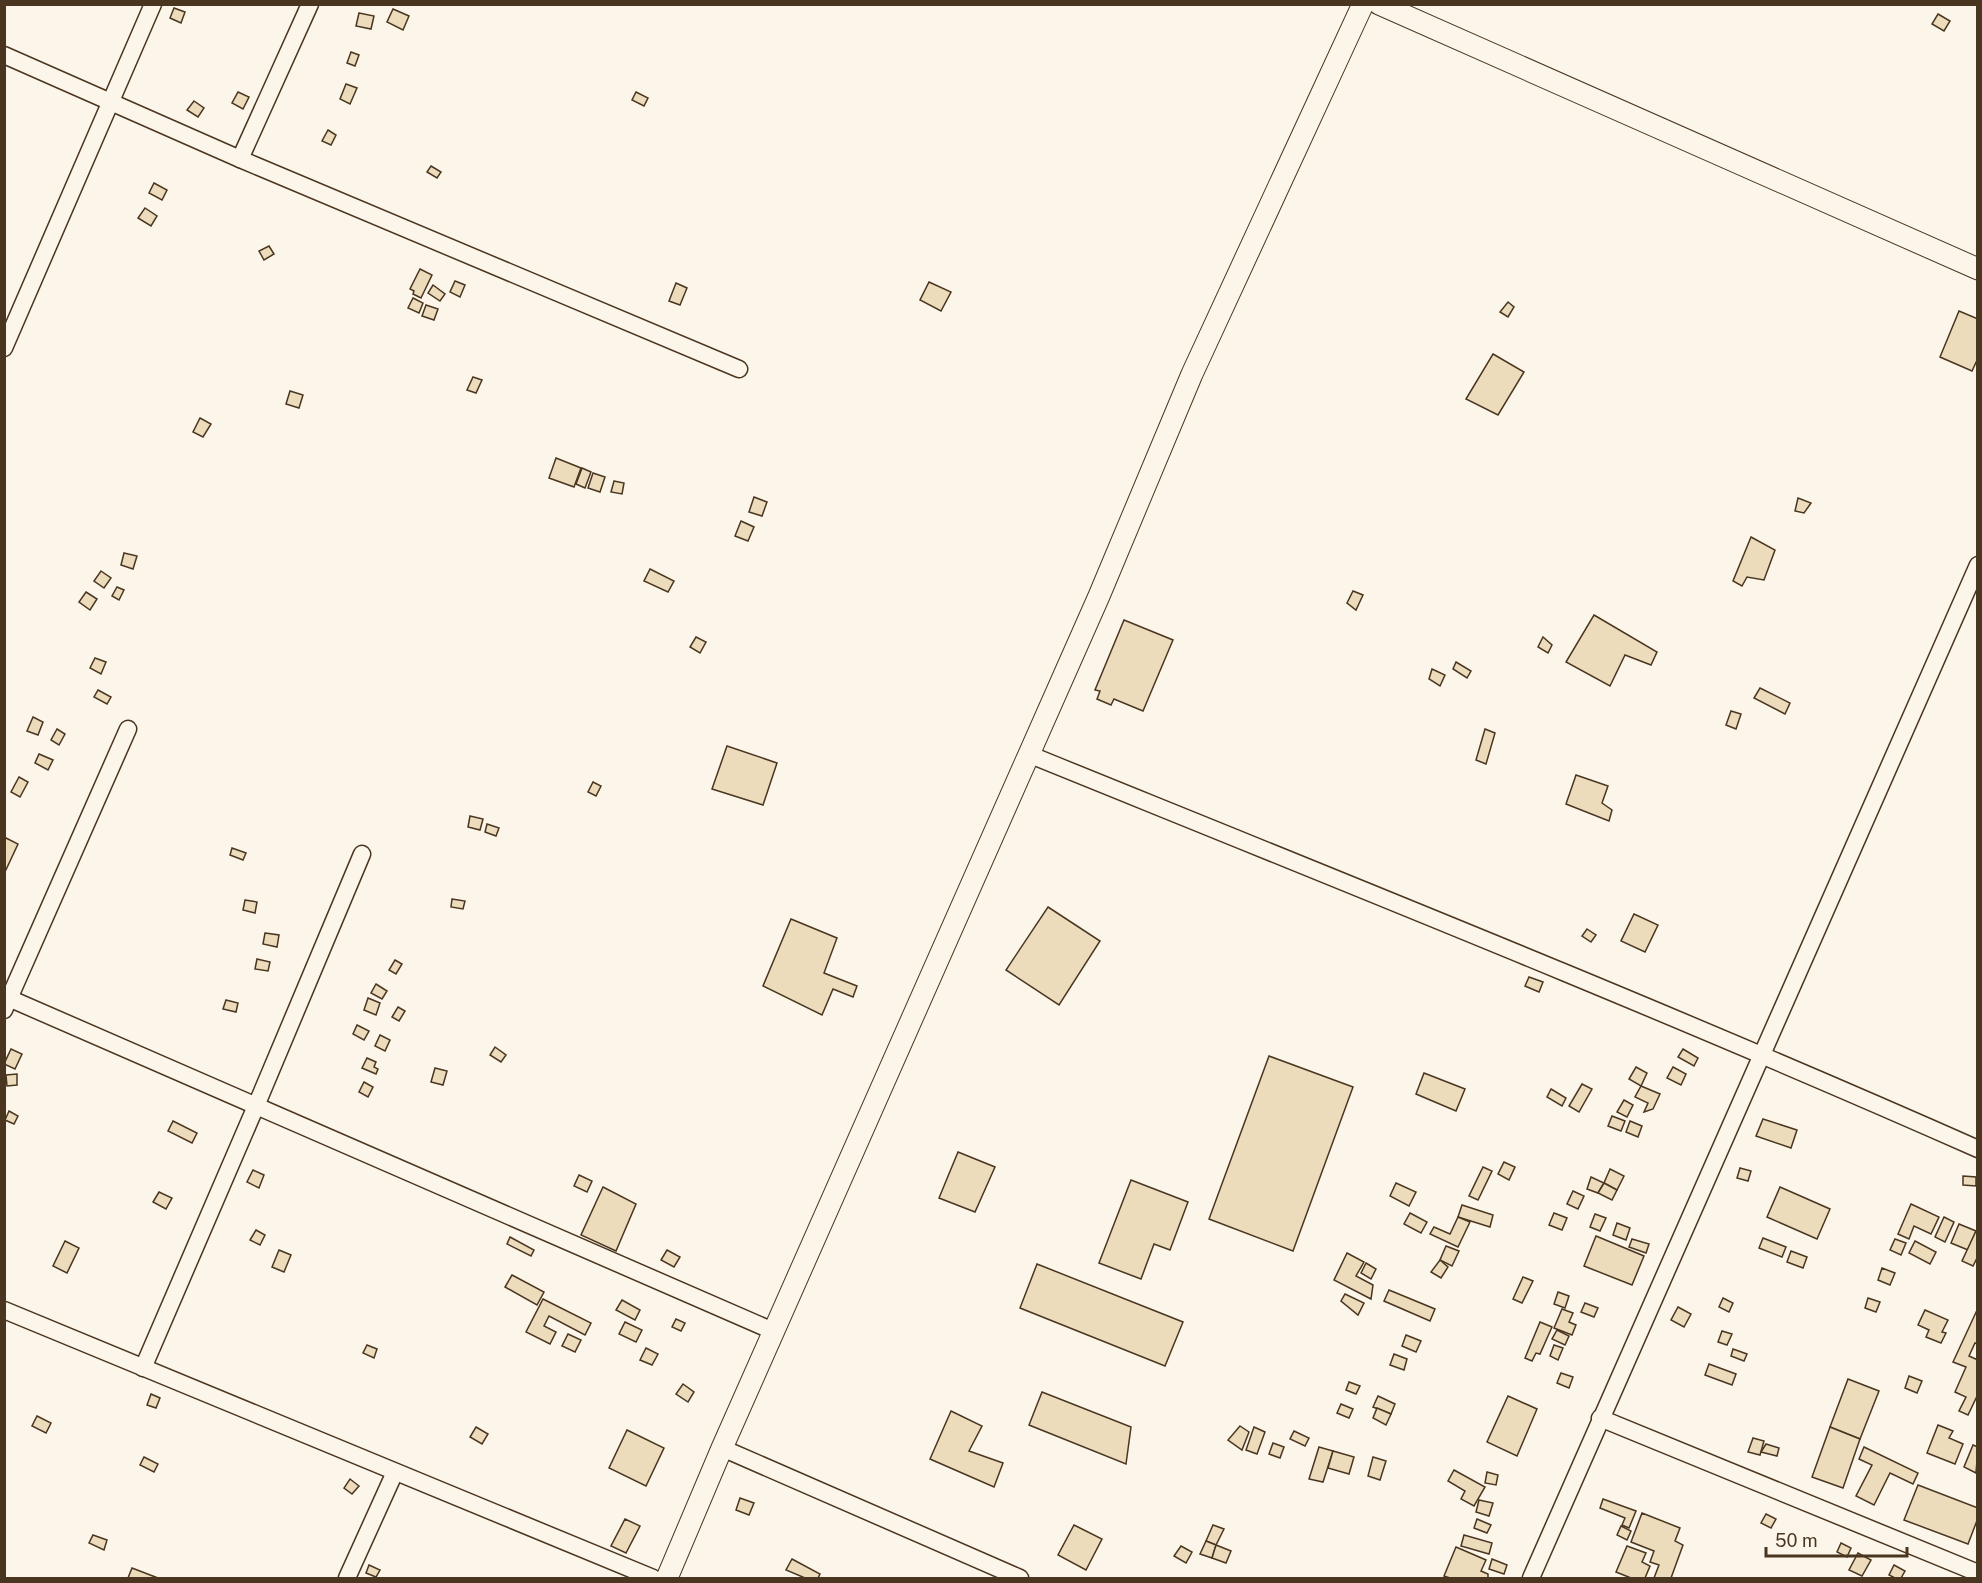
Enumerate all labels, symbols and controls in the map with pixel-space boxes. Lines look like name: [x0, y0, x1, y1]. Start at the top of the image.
scale bar: [1766, 1520, 1907, 1558]
text: 50 m: [1775, 1530, 1818, 1551]

